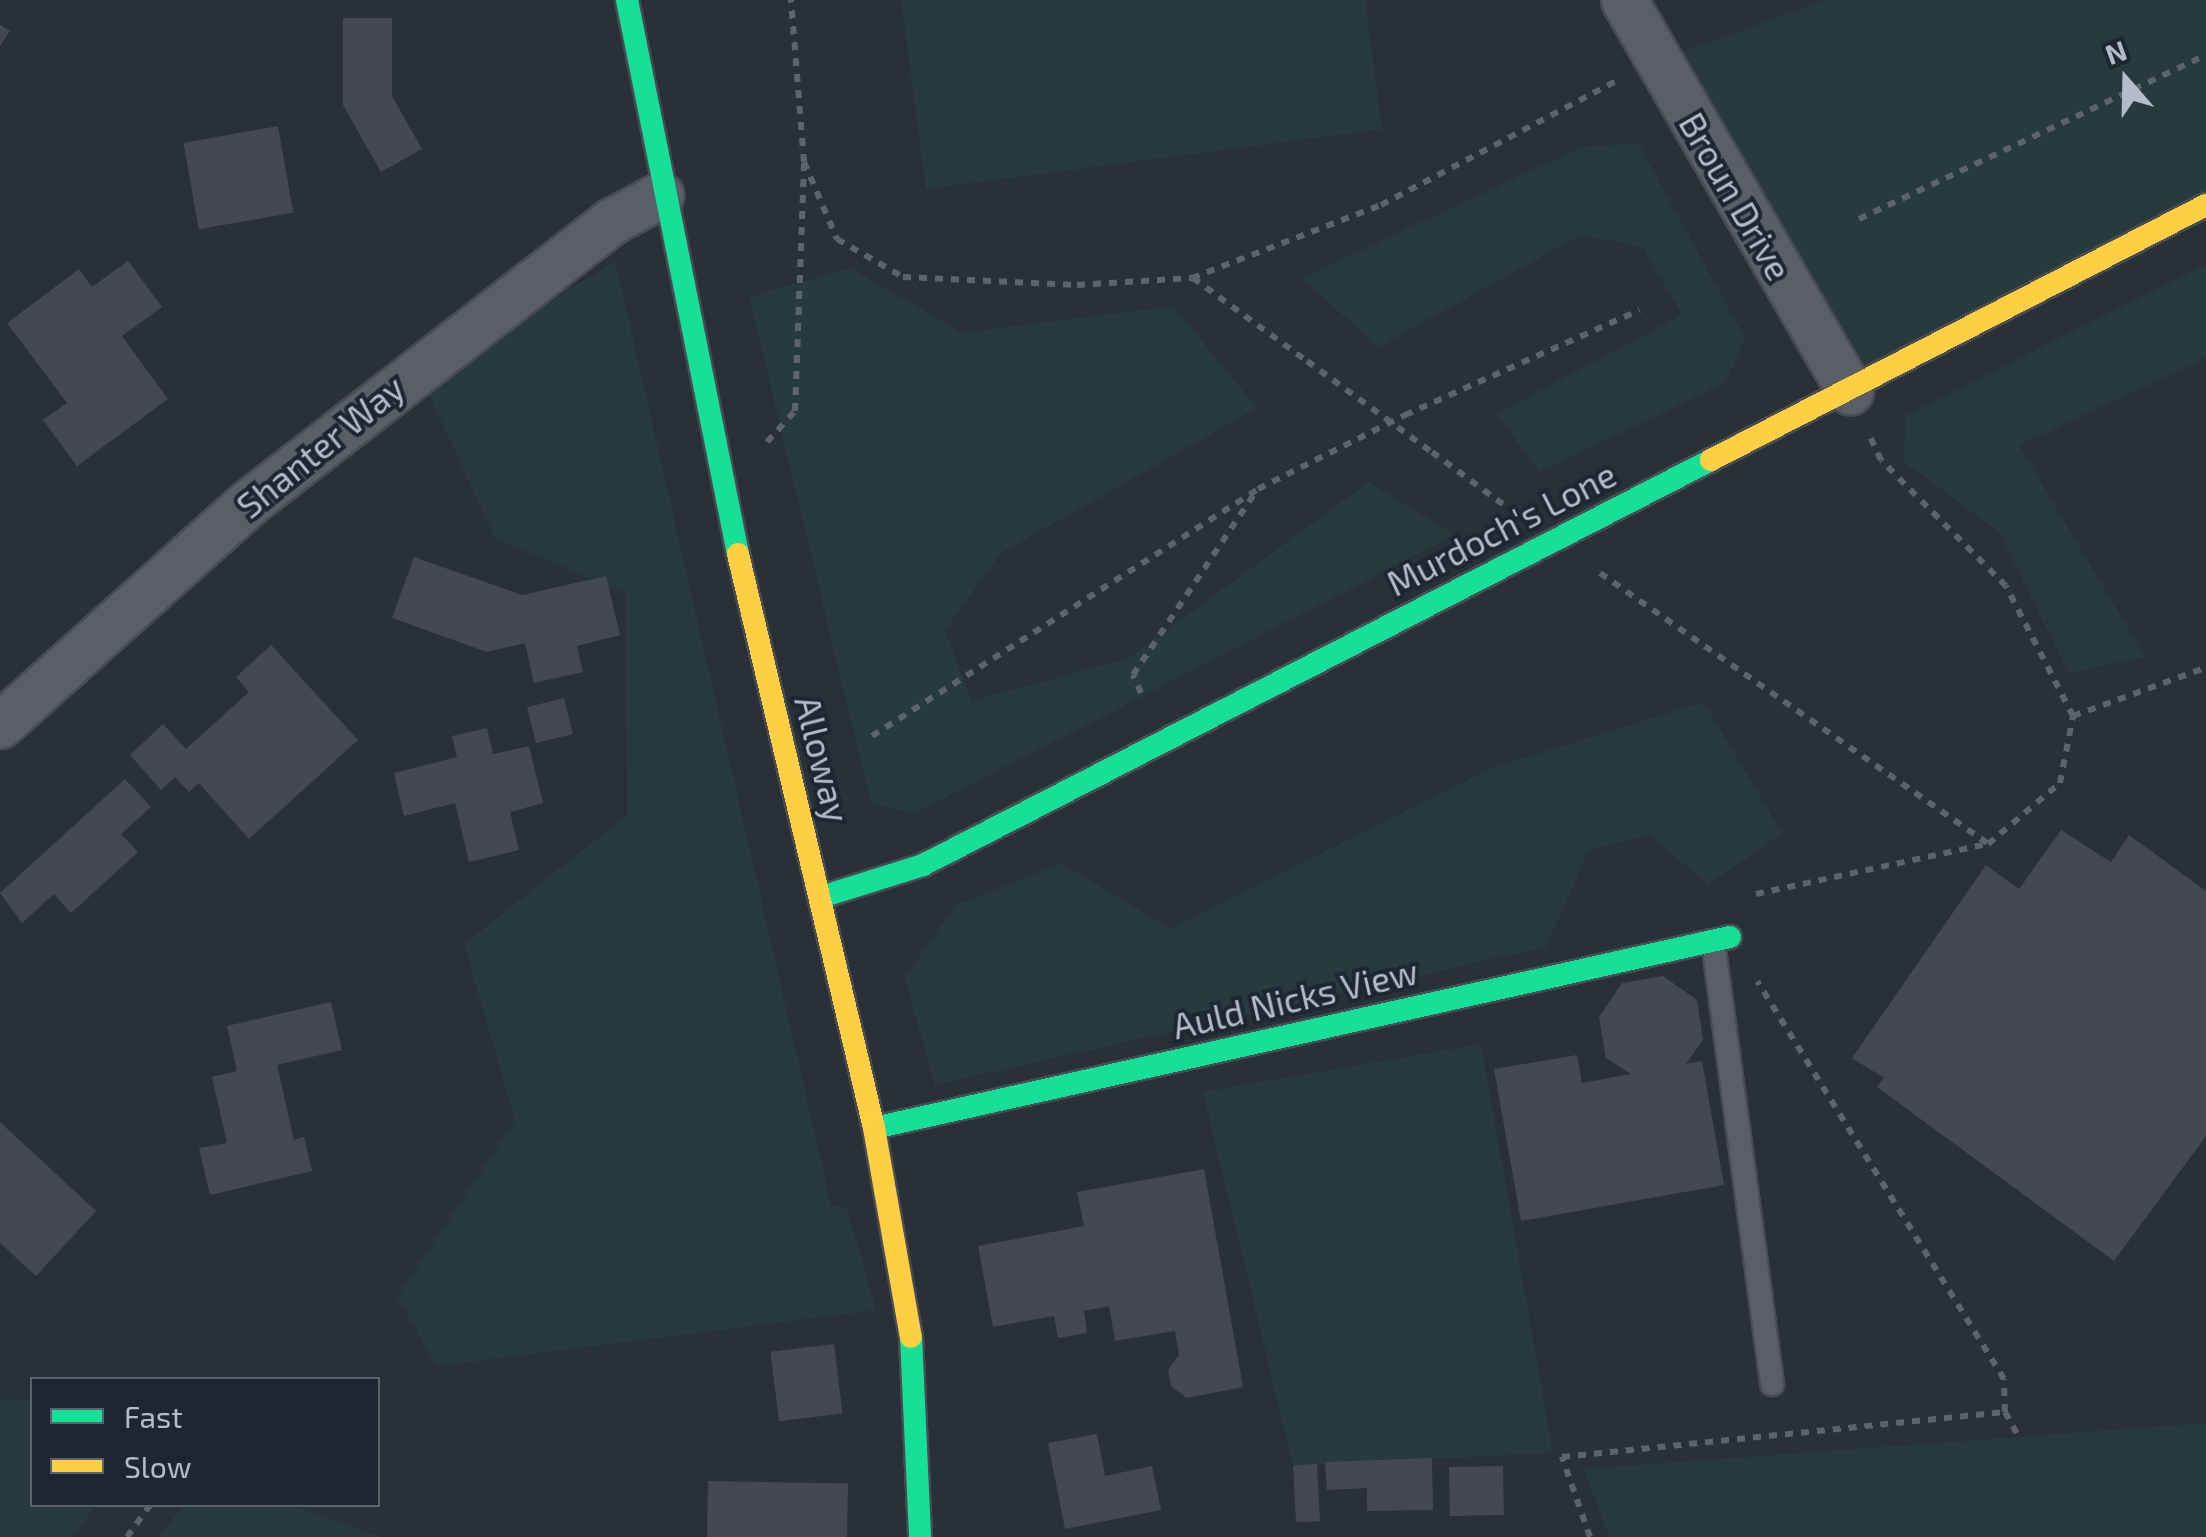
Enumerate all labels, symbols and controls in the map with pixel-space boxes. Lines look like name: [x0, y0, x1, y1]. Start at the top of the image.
north arrow: [2076, 30, 2176, 130]
text: N: [2100, 32, 2131, 71]
street label: Broun Drive: [1671, 105, 1801, 287]
street label: Shanter Way: [228, 365, 412, 527]
street label: Murdoch's Lone: [1380, 452, 1622, 604]
street label: Alloway: [787, 691, 859, 827]
street label: Auld Nicks View: [1168, 949, 1422, 1047]
legend: [30, 1377, 380, 1507]
text: Fast: [124, 1398, 183, 1434]
text: Slow: [124, 1448, 191, 1484]

